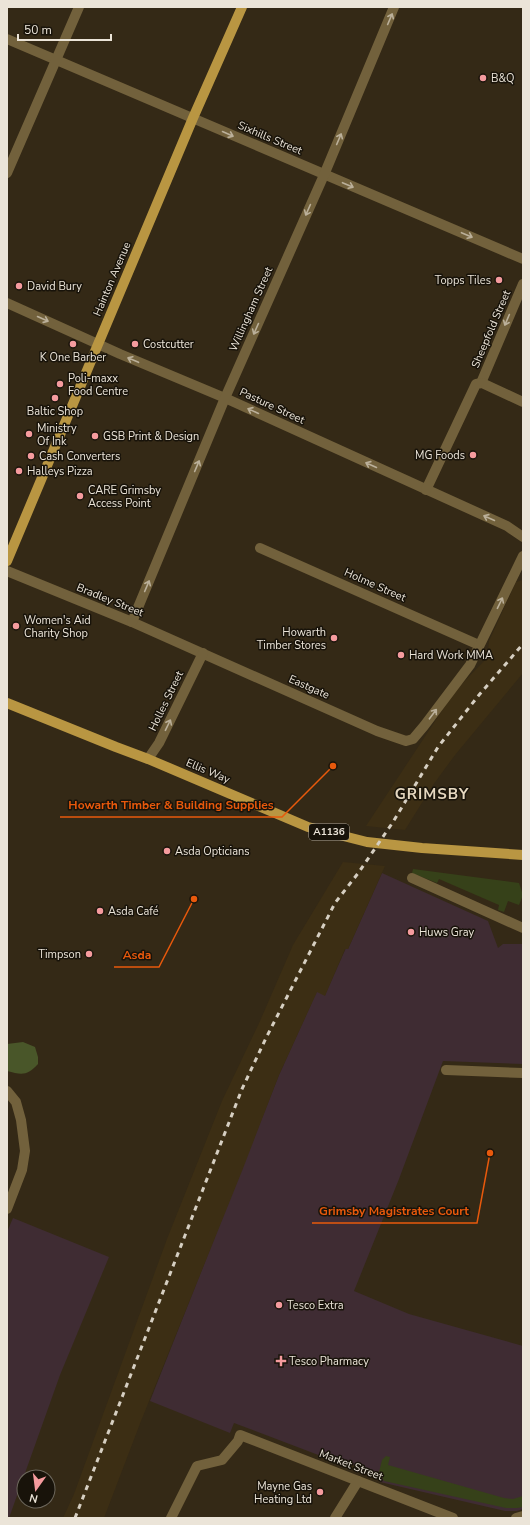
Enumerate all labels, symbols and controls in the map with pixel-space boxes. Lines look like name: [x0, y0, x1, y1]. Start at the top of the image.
one-way arrow: [386, 13, 394, 25]
scale bar: [18, 16, 111, 42]
text: 50 m: [24, 22, 52, 38]
place label: B&Q: [491, 71, 515, 86]
marker: B&Q: [478, 73, 488, 83]
street label: Sixhills Street: [236, 118, 305, 158]
one-way arrow: [222, 131, 234, 138]
one-way arrow: [336, 133, 344, 145]
one-way arrow: [341, 181, 353, 189]
one-way arrow: [304, 204, 312, 216]
one-way arrow: [461, 232, 473, 240]
street label: Hainton Avenue: [90, 239, 134, 318]
street label: Willingham Street: [226, 264, 276, 354]
place label: Topps Tiles: [435, 273, 491, 288]
marker: Topps Tiles: [494, 275, 504, 285]
place label: David Bury: [27, 279, 82, 294]
marker: David Bury: [14, 281, 24, 291]
street label: Sheepfold Street: [468, 288, 514, 370]
one-way arrow: [503, 314, 511, 326]
one-way arrow: [36, 315, 48, 323]
one-way arrow: [252, 323, 259, 335]
place label: Costcutter: [143, 337, 194, 352]
marker: K One Barber: [68, 339, 78, 349]
marker: Costcutter: [130, 339, 140, 349]
place label: K One Barber: [40, 350, 106, 365]
one-way arrow: [127, 355, 139, 363]
place label: Poli-maxx Food Centre: [68, 371, 128, 399]
marker: Poli-maxx Food Centre: [55, 379, 65, 389]
street label: Pasture Street: [237, 384, 307, 428]
marker: Baltic Shop: [50, 393, 60, 403]
place label: Baltic Shop: [27, 404, 83, 419]
one-way arrow: [247, 407, 259, 414]
place label: Ministry Of Ink: [37, 421, 77, 449]
marker: Ministry Of Ink: [24, 429, 34, 439]
place label: GSB Print & Design: [103, 429, 199, 444]
marker: GSB Print & Design: [90, 431, 100, 441]
place label: MG Foods: [415, 448, 465, 463]
place label: Cash Converters: [39, 449, 120, 464]
marker: MG Foods: [468, 450, 478, 460]
marker: Cash Converters: [26, 451, 36, 461]
one-way arrow: [194, 460, 201, 472]
one-way arrow: [365, 460, 377, 468]
place label: Halleys Pizza: [27, 464, 93, 479]
marker: Halleys Pizza: [14, 466, 24, 476]
place label: CARE Grimsby Access Point: [88, 483, 161, 511]
marker: CARE Grimsby Access Point: [75, 491, 85, 501]
one-way arrow: [484, 514, 496, 521]
street label: Holme Street: [342, 565, 408, 605]
street label: Bradley Street: [74, 580, 146, 620]
one-way arrow: [144, 580, 151, 592]
one-way arrow: [497, 598, 504, 610]
place label: Women's Aid Charity Shop: [24, 613, 91, 641]
marker: Women's Aid Charity Shop: [11, 621, 21, 631]
place label: Howarth Timber Stores: [257, 625, 326, 653]
marker: Howarth Timber Stores: [329, 633, 339, 643]
place label: Hard Work MMA: [409, 648, 493, 663]
marker: Hard Work MMA: [396, 650, 406, 660]
street label: Holles Street: [145, 668, 187, 733]
street label: Eastgate: [286, 671, 332, 703]
one-way arrow: [429, 709, 437, 720]
one-way arrow: [165, 719, 172, 731]
street label: Ellis Way: [184, 755, 233, 787]
district label: GRIMSBY: [395, 784, 469, 804]
callout: Howarth Timber & Building Supplies: [60, 793, 282, 817]
text: Howarth Timber & Building Supplies: [68, 797, 274, 813]
road number: A1136: [309, 824, 349, 840]
place label: Asda Opticians: [175, 844, 250, 859]
marker: Asda Opticians: [162, 846, 172, 856]
place label: Asda Café: [108, 904, 159, 919]
marker: Asda Café: [95, 906, 105, 916]
place label: Huws Gray: [419, 925, 474, 940]
marker: Huws Gray: [406, 927, 416, 937]
callout: Asda: [114, 943, 159, 967]
place label: Timpson: [38, 947, 81, 962]
text: Asda: [123, 947, 151, 963]
marker: Timpson: [84, 949, 94, 959]
callout: Grimsby Magistrates Court: [312, 1199, 477, 1223]
text: Grimsby Magistrates Court: [319, 1203, 469, 1219]
place label: Tesco Extra: [287, 1298, 344, 1313]
marker: Tesco Extra: [274, 1300, 284, 1310]
place label: Tesco Pharmacy: [289, 1354, 369, 1369]
marker: Tesco Pharmacy: [276, 1356, 286, 1366]
street label: Market Street: [317, 1446, 385, 1484]
north arrow: [16, 1469, 56, 1509]
place label: Mayne Gas Heating Ltd: [254, 1479, 312, 1507]
marker: Mayne Gas Heating Ltd: [315, 1487, 325, 1497]
text: N: [28, 1490, 40, 1506]

